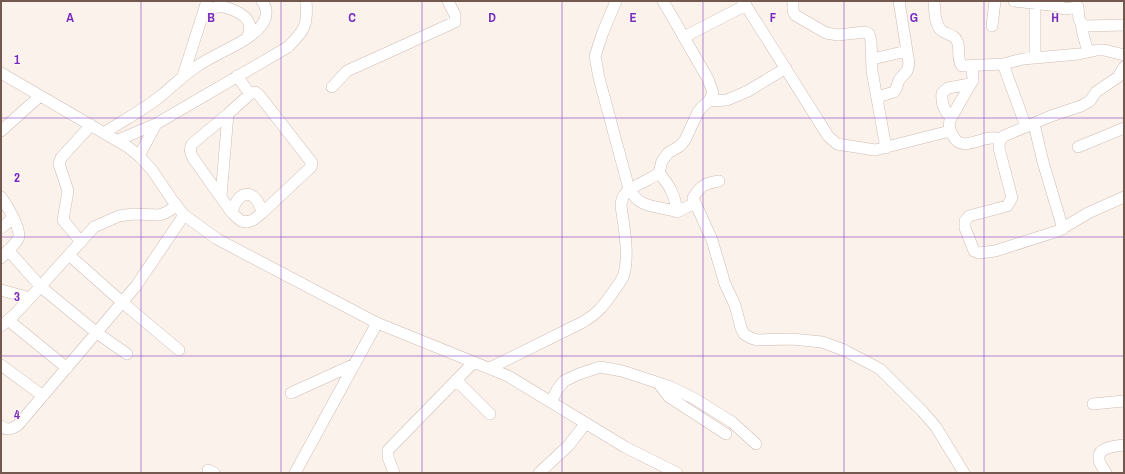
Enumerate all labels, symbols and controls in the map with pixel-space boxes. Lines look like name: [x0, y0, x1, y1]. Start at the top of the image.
text: A: [66, 9, 74, 26]
text: B: [207, 9, 215, 26]
text: C: [348, 9, 356, 26]
text: D: [488, 9, 496, 26]
text: E: [629, 9, 637, 26]
text: F: [770, 9, 777, 26]
text: G: [910, 9, 918, 26]
text: H: [1051, 9, 1059, 26]
text: 1: [14, 51, 20, 68]
text: 2: [14, 169, 20, 186]
text: 3: [14, 288, 20, 305]
text: 4: [14, 406, 20, 423]

